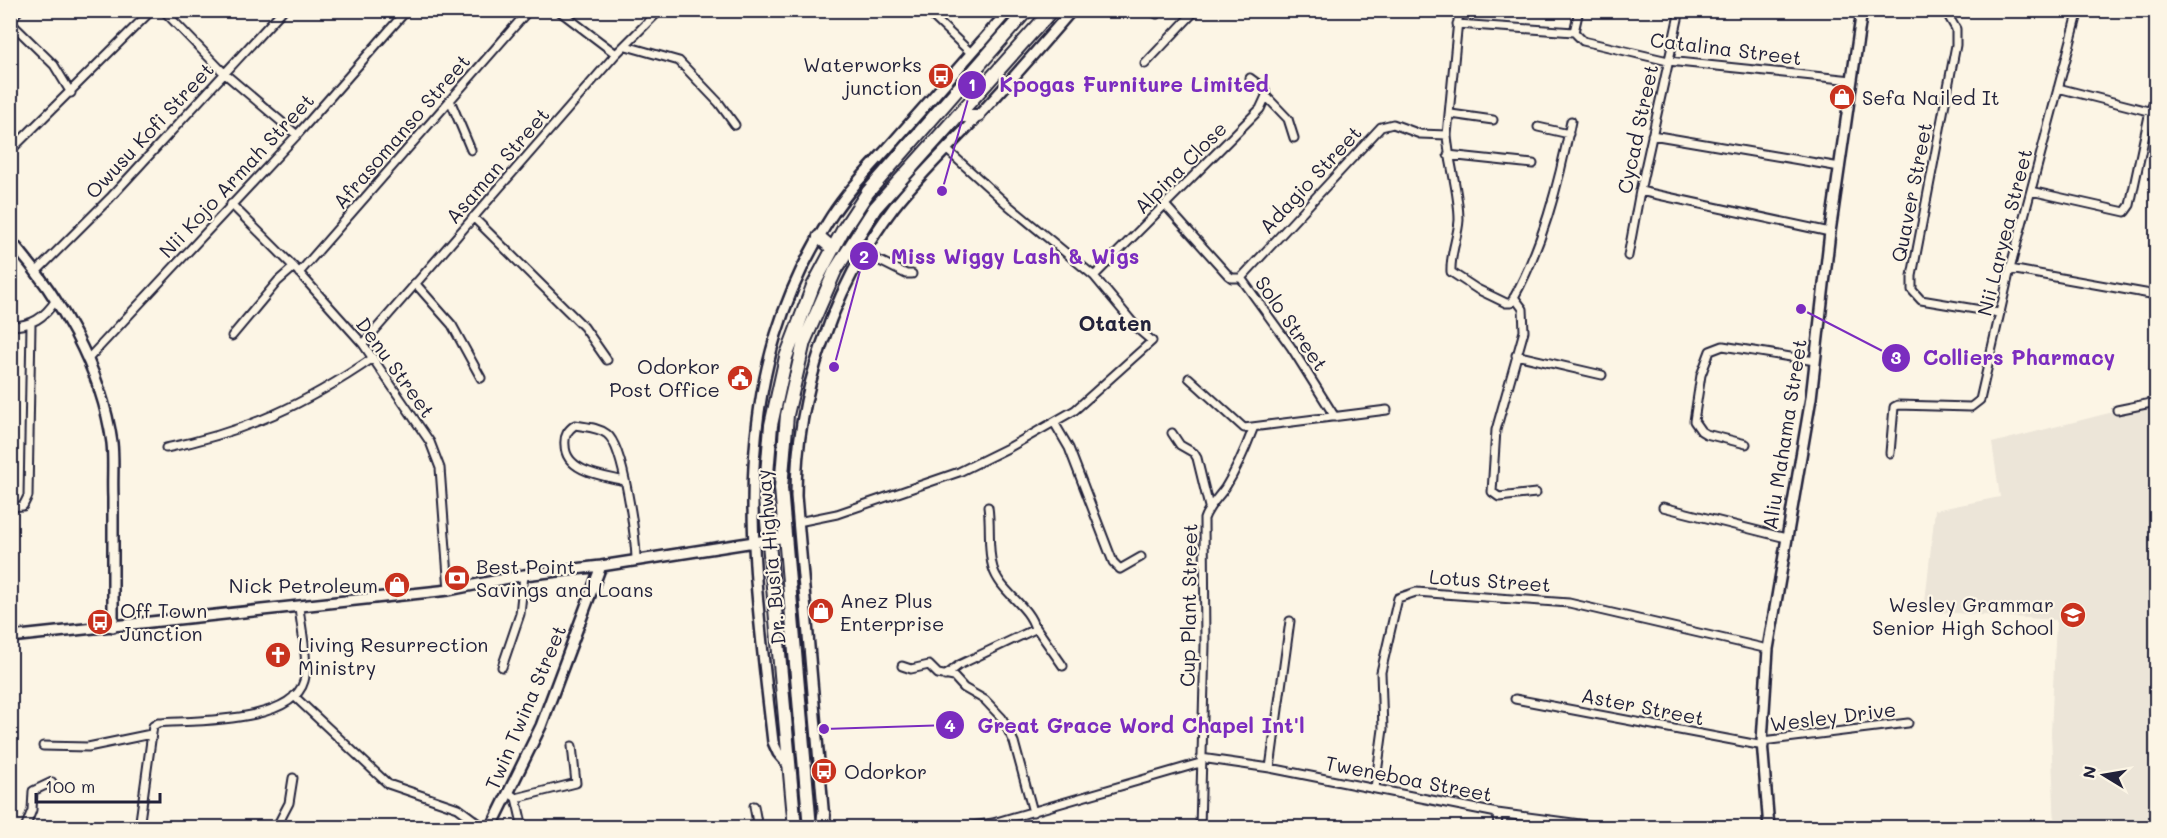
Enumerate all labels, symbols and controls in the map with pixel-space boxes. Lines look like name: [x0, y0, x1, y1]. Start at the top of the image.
street label: Catalina Street: [1649, 26, 1803, 70]
street label: Afrasomanso Street: [327, 48, 475, 214]
place label: Waterworks junction: [803, 51, 922, 100]
street label: Owusu Kofi Street: [79, 56, 219, 204]
bus stop icon: Waterworks junction: [926, 61, 956, 91]
street label: Cycad Street: [1611, 62, 1663, 196]
callout: Kpogas Furniture Limited: [957, 65, 1281, 104]
text: Kpogas Furniture Limited: [999, 70, 1269, 97]
text: 1: [968, 72, 976, 96]
shop icon: Sefa Nailed It: [1827, 82, 1857, 112]
place label: Sefa Nailed It: [1862, 84, 2000, 110]
street label: Nii Kojo Armah Street: [153, 87, 319, 263]
street label: Asaman Street: [439, 102, 555, 228]
street label: Alpina Close: [1128, 115, 1232, 219]
street label: Adagio Street: [1253, 119, 1367, 239]
street label: Quaver Street: [1885, 120, 1937, 264]
street label: Nii Laryea Street: [1971, 146, 2037, 318]
callout: Miss Wiggy Lash & Wigs: [849, 237, 1152, 276]
text: Miss Wiggy Lash & Wigs: [891, 242, 1139, 270]
text: 2: [859, 244, 869, 268]
street label: Solo Street: [1250, 270, 1334, 376]
district label: Otaten: [1078, 309, 1152, 336]
street label: Denu Street: [351, 312, 441, 422]
street label: Aliu Mahama Street: [1756, 337, 1812, 531]
callout: Colliers Pharmacy: [1881, 338, 2127, 377]
text: Colliers Pharmacy: [1923, 343, 2115, 371]
text: 3: [1891, 345, 1902, 369]
place label: Odorkor Post Office: [609, 353, 720, 402]
public building icon: Odorkor Post Office: [725, 363, 755, 393]
street label: Dr. Busia Highway: [749, 468, 791, 646]
street label: Cup Plant Street: [1174, 523, 1202, 687]
place label: Best Point Savings and Loans: [476, 553, 653, 602]
bank icon: Best Point Savings and Loans: [442, 563, 472, 593]
street label: Lotus Street: [1428, 563, 1552, 597]
shop icon: Nick Petroleum: [382, 570, 412, 600]
place label: Nick Petroleum: [229, 572, 378, 598]
place label: Anez Plus Enterprise: [840, 587, 944, 636]
place label: Wesley Grammar Senior High School: [1872, 591, 2054, 640]
shop icon: Anez Plus Enterprise: [806, 596, 836, 626]
place label: Off Town Junction: [120, 597, 207, 646]
school or university icon: Wesley Grammar Senior High School: [2058, 600, 2088, 630]
bus stop icon: Off Town Junction: [85, 607, 115, 637]
street label: Twin Twina Street: [479, 621, 571, 793]
place label: Living Resurrection Ministry: [298, 631, 488, 680]
church icon: Living Resurrection Ministry: [263, 640, 293, 670]
street label: Aster Street: [1579, 681, 1707, 731]
street label: Wesley Drive: [1769, 695, 1897, 737]
callout: Great Grace Word Chapel Int'l: [935, 706, 1317, 745]
text: Great Grace Word Chapel Int'l: [977, 711, 1305, 738]
text: 4: [944, 713, 956, 737]
north arrow: [2074, 745, 2134, 805]
street label: Tweneboa Street: [1323, 749, 1495, 807]
bus stop icon: Odorkor: [809, 756, 839, 786]
place label: Odorkor: [844, 758, 927, 784]
text: N: [2077, 764, 2100, 780]
scale bar: [36, 766, 160, 804]
text: 100 m: [45, 774, 95, 798]

